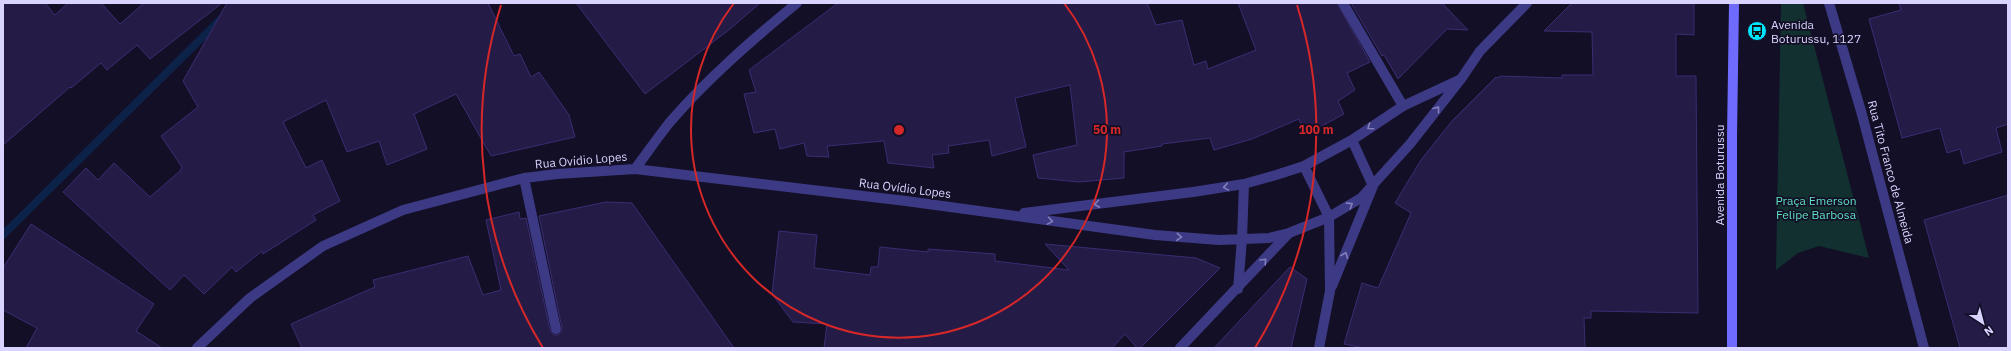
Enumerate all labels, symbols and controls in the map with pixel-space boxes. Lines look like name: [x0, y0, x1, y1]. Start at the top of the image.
place label: Avenida Boturussu, 1127: [1771, 17, 1861, 46]
bus stop icon: Avenida Boturussu, 1127: [1746, 20, 1768, 42]
street label: Rua Tito Franco de Almeida: [1865, 99, 1918, 246]
one-way arrow: [1432, 107, 1439, 114]
text: 50 m: [1093, 122, 1121, 137]
text: 100 m: [1298, 122, 1334, 137]
one-way arrow: [1367, 122, 1374, 130]
centre of rings: [892, 123, 906, 137]
street label: Avenida Boturussu: [1712, 124, 1727, 226]
street label: Rua Ovídio Lopes: [534, 148, 628, 172]
street label: Rua Ovídio Lopes: [858, 175, 952, 201]
one-way arrow: [1223, 182, 1229, 191]
park label: Praça Emerson Felipe Barbosa: [1775, 193, 1857, 222]
one-way arrow: [1094, 199, 1100, 208]
one-way arrow: [1346, 202, 1353, 210]
one-way arrow: [1047, 216, 1054, 225]
one-way arrow: [1176, 232, 1182, 241]
one-way arrow: [1340, 252, 1348, 259]
one-way arrow: [1259, 258, 1266, 266]
north arrow: [1963, 303, 2003, 343]
text: N: [1982, 323, 1996, 339]

